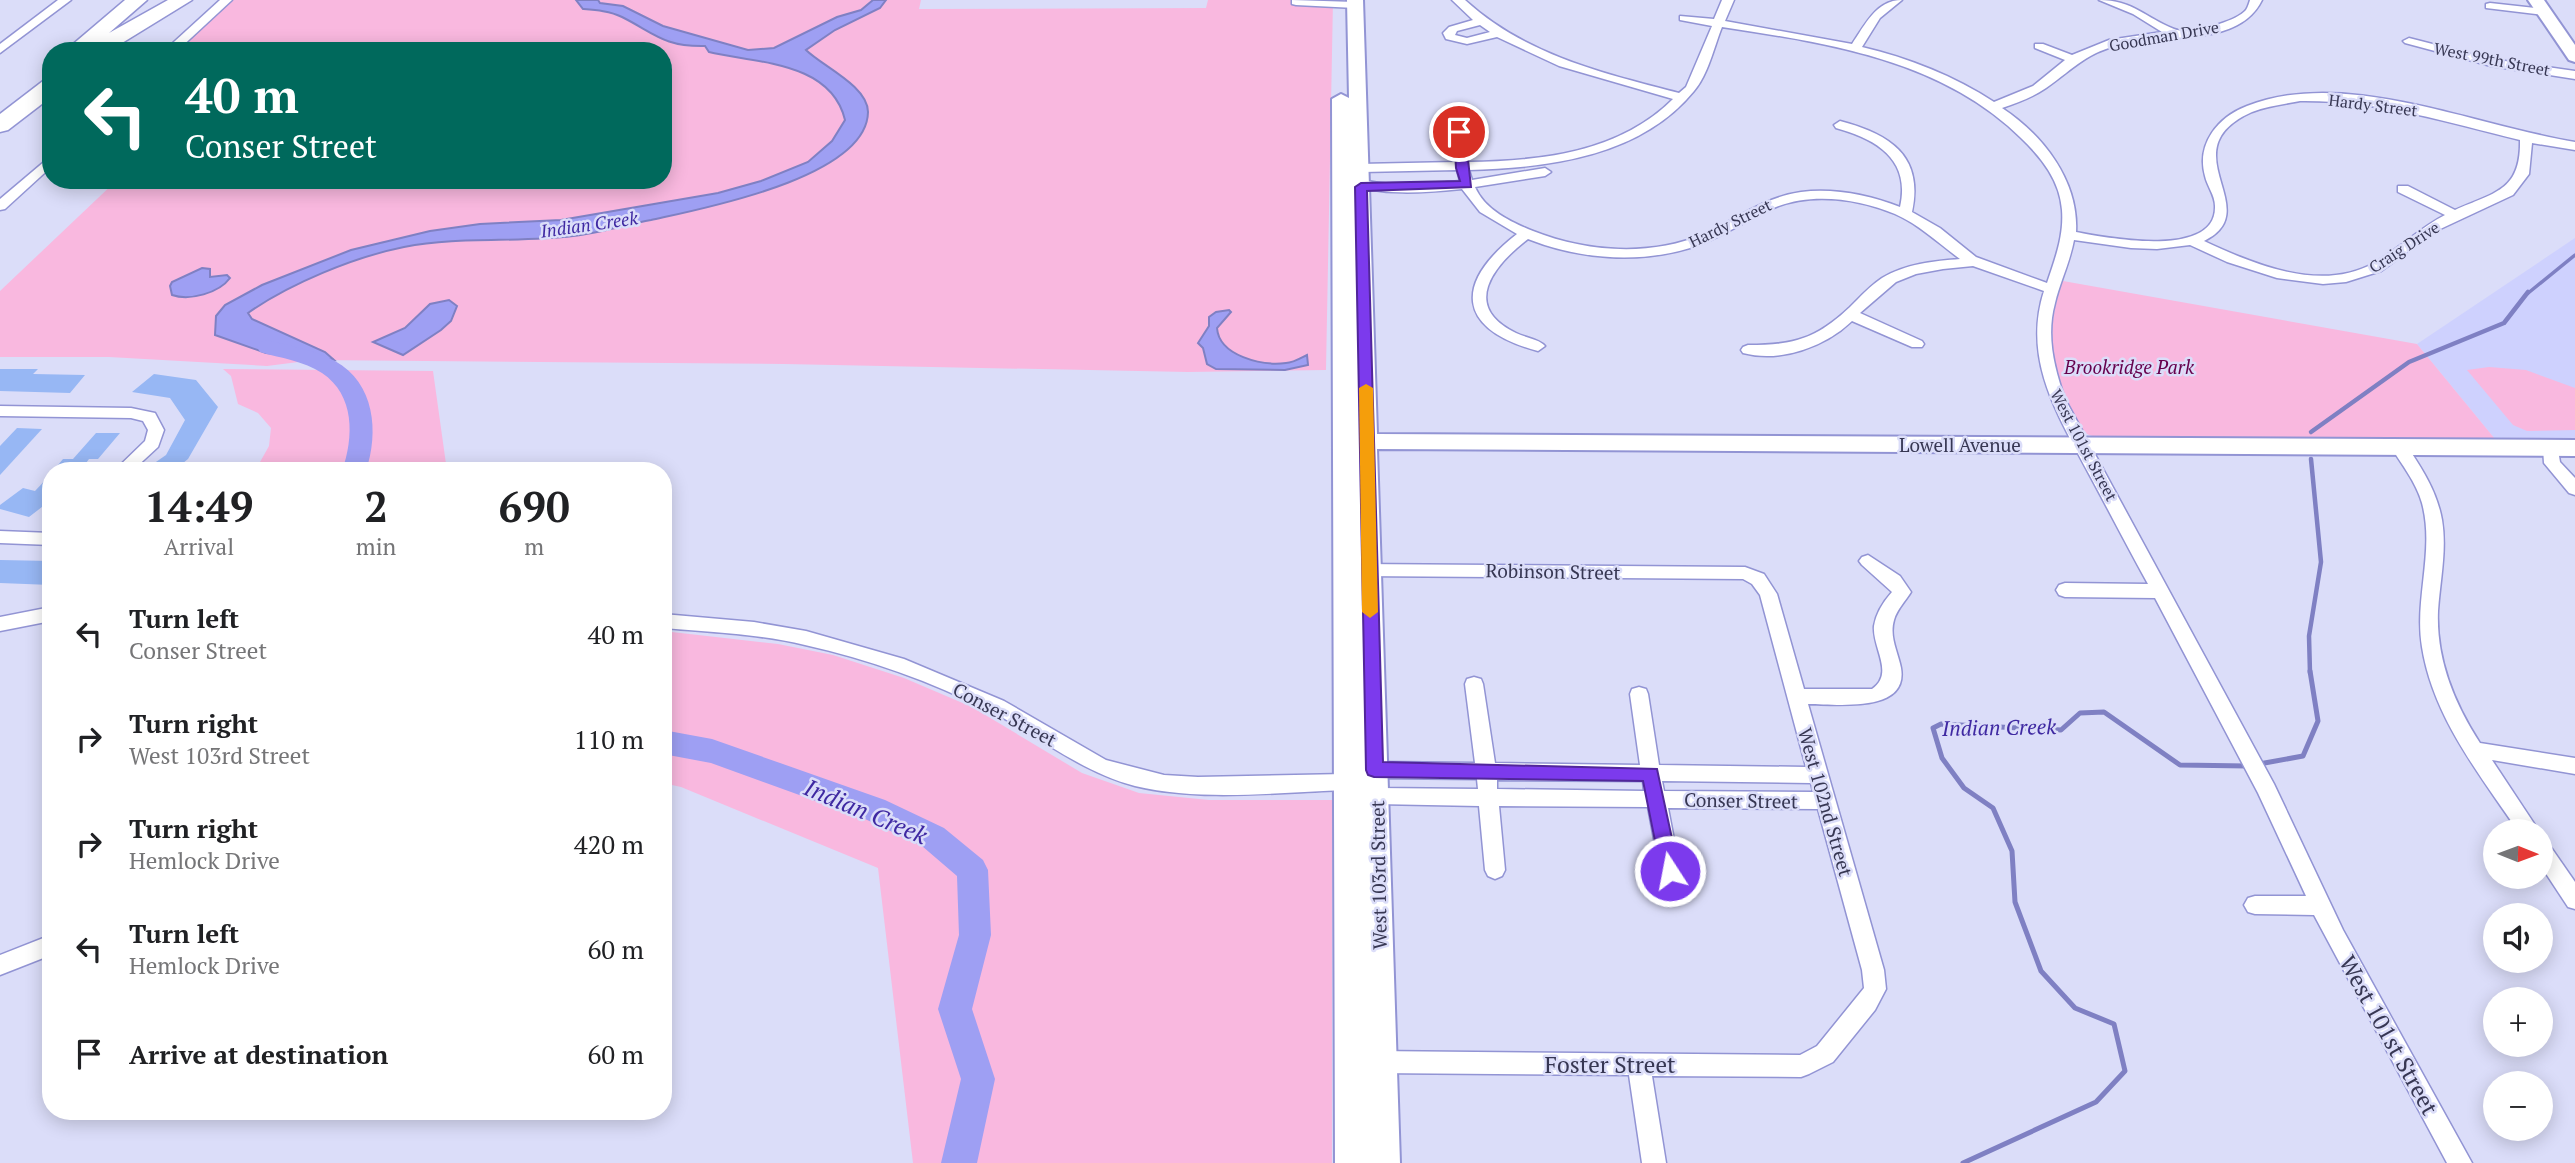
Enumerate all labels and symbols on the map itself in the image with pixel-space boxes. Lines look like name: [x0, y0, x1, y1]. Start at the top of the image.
street label: Goodman Drive: [2107, 16, 2221, 56]
street label: West 99th Street: [2432, 37, 2552, 81]
street label: Hardy Street: [2327, 89, 2419, 121]
pin: [1429, 102, 1489, 162]
street label: Hardy Street: [1685, 193, 1775, 252]
water label: Indian Creek: [538, 205, 640, 243]
street label: Craig Drive: [2365, 216, 2443, 278]
park label: Brookridge Park: [2063, 354, 2195, 379]
street label: West 101st Street: [2045, 385, 2123, 505]
street label: Lowell Avenue: [1899, 432, 2021, 457]
street label: Robinson Street: [1485, 557, 1621, 585]
street label: Conser Street: [949, 676, 1061, 752]
water label: Indian Creek: [1941, 712, 2057, 742]
street label: West 102nd Street: [1793, 725, 1859, 879]
water label: Indian Creek: [799, 770, 933, 851]
street label: Conser Street: [1684, 787, 1798, 813]
street label: West 103rd Street: [1364, 800, 1392, 950]
north arrow: [2483, 819, 2553, 889]
position arrow: [1633, 834, 1707, 908]
street label: West 101st Street: [2332, 950, 2446, 1121]
street label: Foster Street: [1544, 1049, 1676, 1080]

